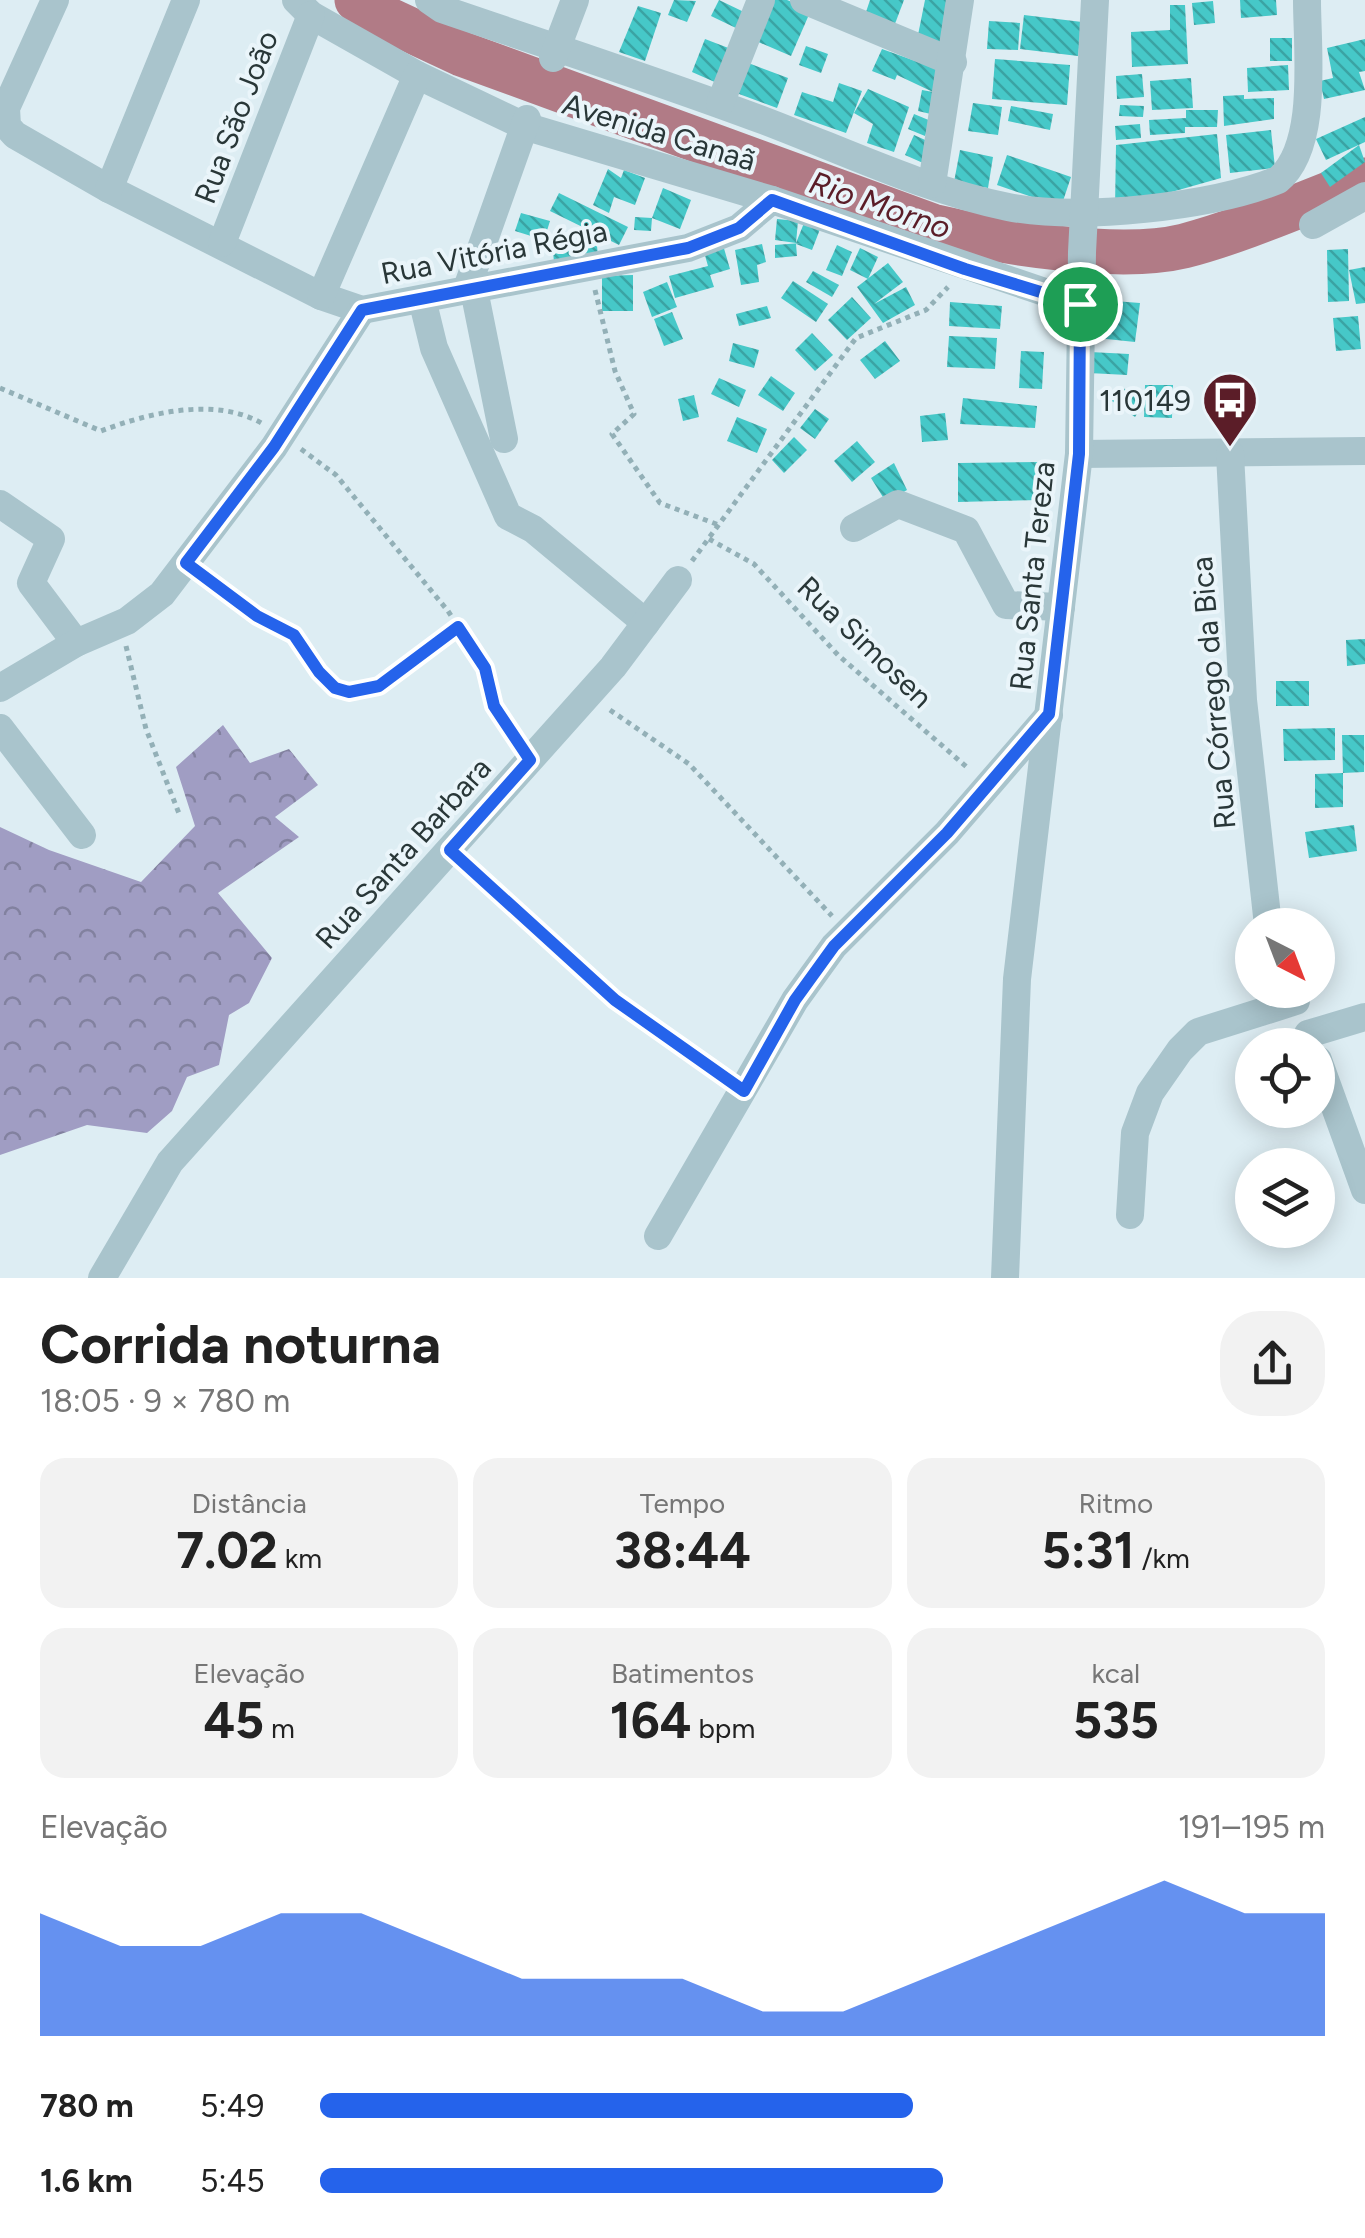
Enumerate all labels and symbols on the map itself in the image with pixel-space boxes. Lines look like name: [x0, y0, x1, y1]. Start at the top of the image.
street label: Rua São João: [186, 25, 286, 209]
street label: Avenida Canaã: [558, 85, 760, 179]
water label: Rio Morno: [804, 163, 956, 247]
street label: Rua Vitória Régia: [378, 212, 610, 292]
pin: [1038, 262, 1123, 347]
bus stop icon: 110149: [1200, 370, 1260, 449]
place label: 110149: [1099, 382, 1191, 419]
street label: Rua Santa Tereza: [1002, 460, 1062, 692]
street label: Rua Córrego da Bica: [1183, 555, 1243, 831]
street label: Rua Simosen: [790, 568, 940, 716]
street label: Rua Santa Barbara: [307, 750, 499, 956]
north arrow: [1235, 908, 1335, 1008]

